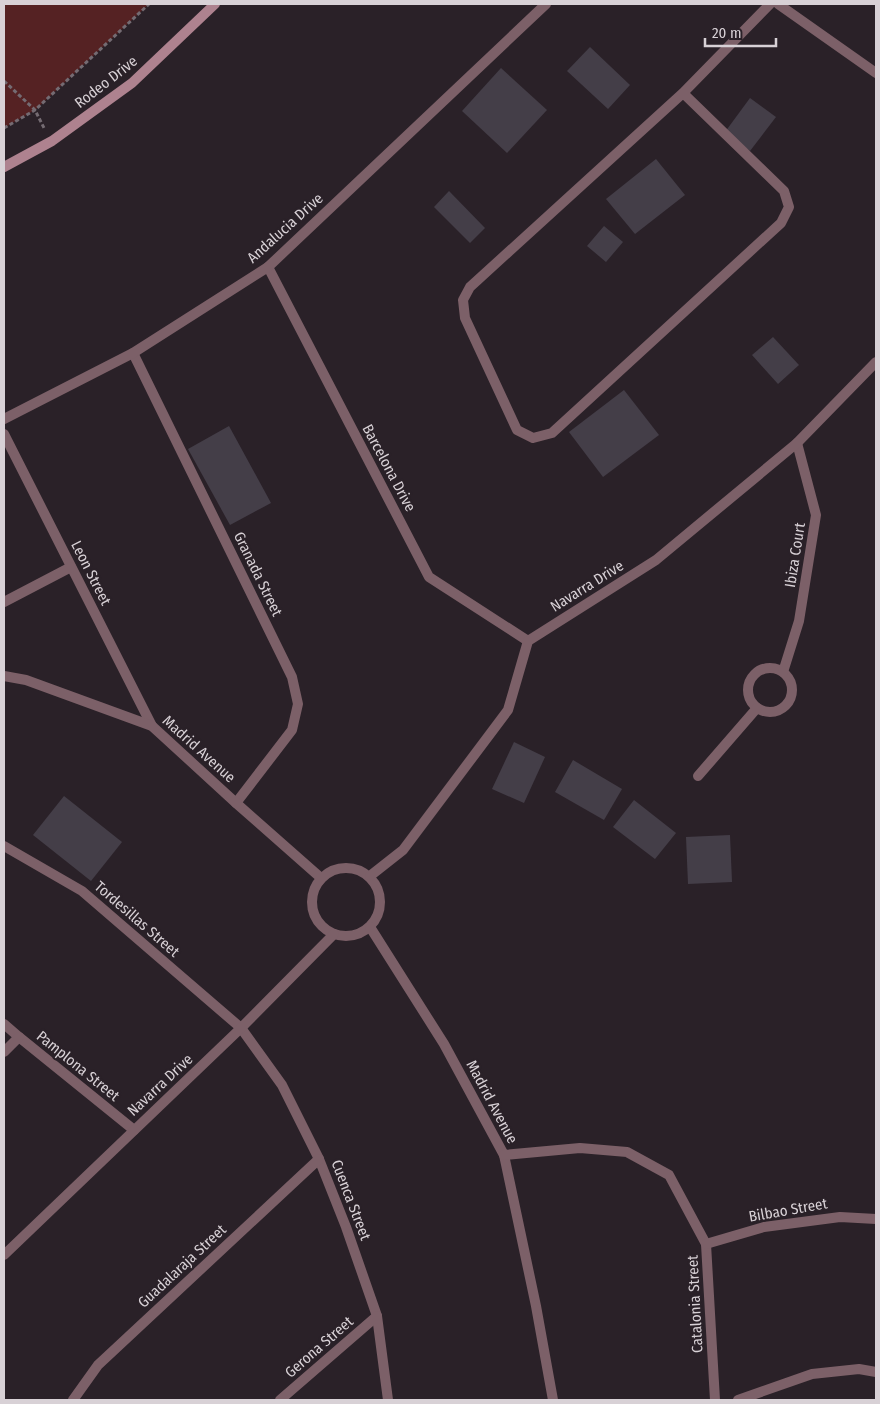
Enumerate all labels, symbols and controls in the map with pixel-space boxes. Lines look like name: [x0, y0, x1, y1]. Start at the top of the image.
scale bar: [705, 15, 776, 47]
text: 20 m: [712, 24, 742, 42]
street label: Rodeo Drive: [71, 52, 141, 112]
street label: Andalucia Drive: [243, 189, 327, 267]
street label: Barcelona Drive: [358, 421, 420, 515]
street label: Ibiza Court: [781, 521, 809, 589]
street label: Granada Street: [230, 529, 286, 619]
street label: Leon Street: [67, 538, 115, 608]
street label: Navarra Drive: [547, 556, 627, 616]
street label: Madrid Avenue: [159, 712, 239, 786]
street label: Tordesillas Street: [91, 877, 183, 961]
street label: Pamplona Street: [33, 1027, 123, 1105]
street label: Navarra Drive: [124, 1050, 196, 1120]
street label: Madrid Avenue: [463, 1057, 521, 1147]
street label: Cuenca Street: [327, 1157, 375, 1243]
street label: Bilbao Street: [747, 1194, 829, 1226]
street label: Guadalaraja Street: [134, 1221, 230, 1311]
street label: Catalonia Street: [683, 1254, 707, 1353]
street label: Gerona Street: [281, 1312, 357, 1381]

